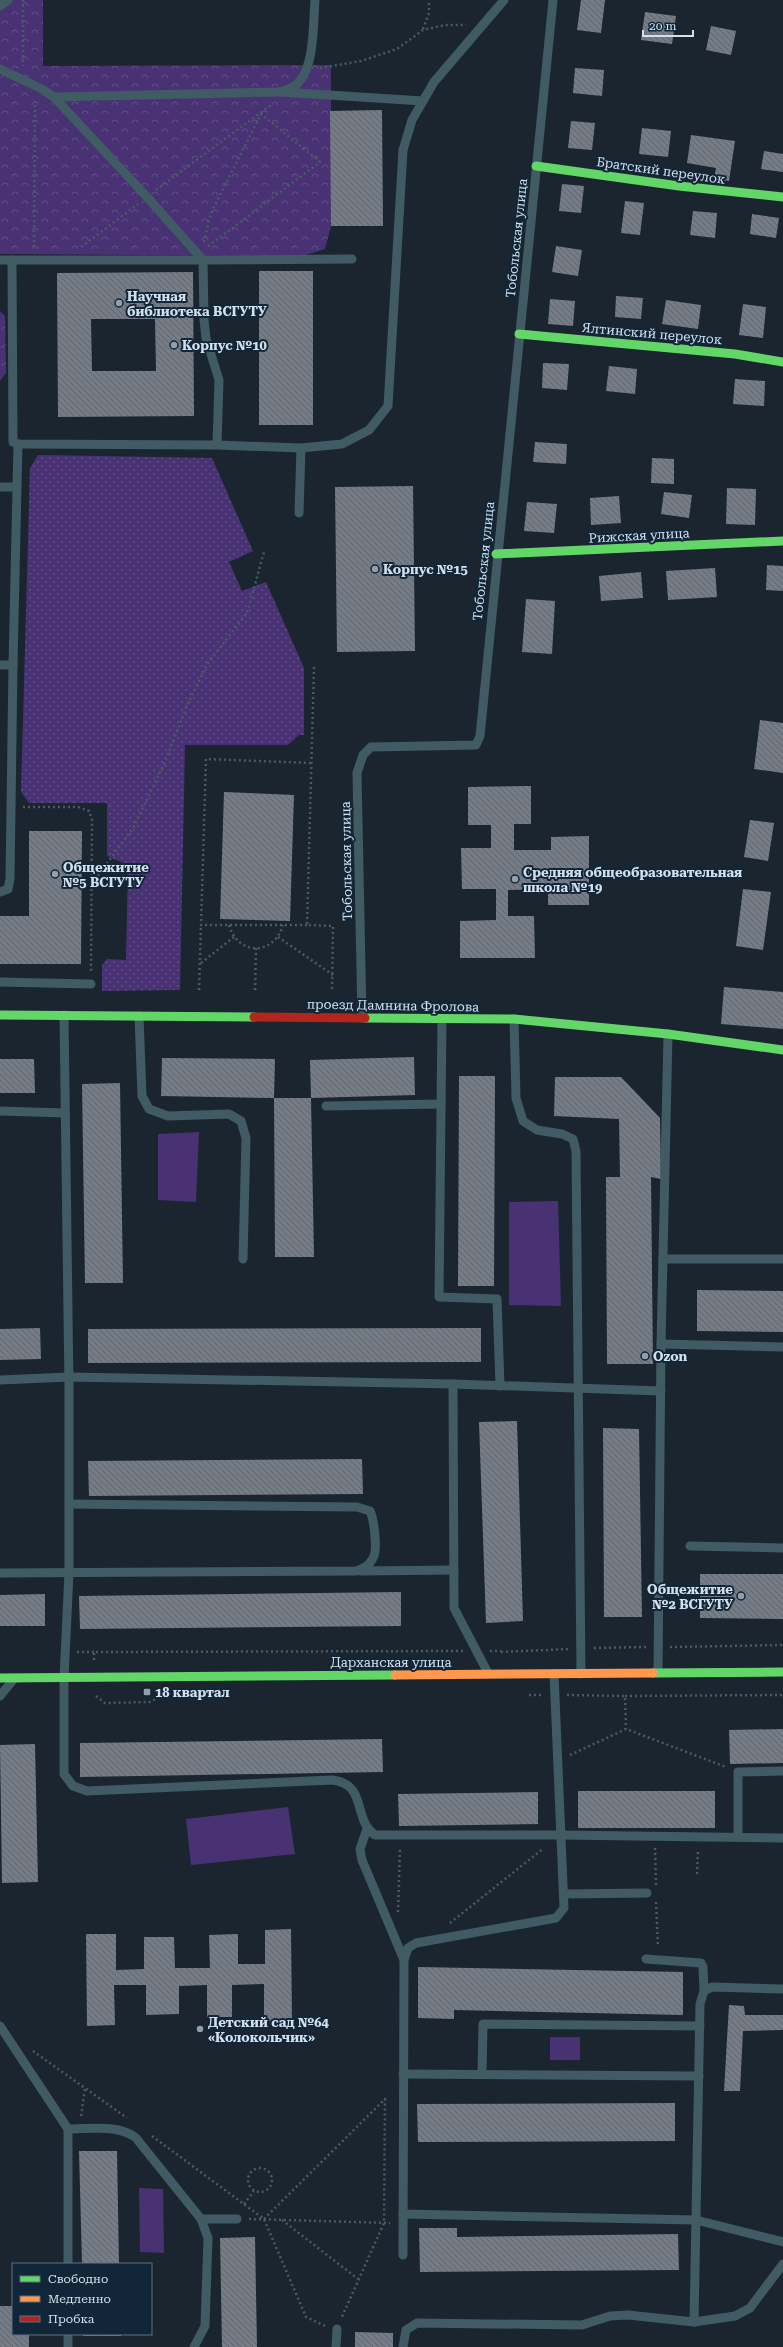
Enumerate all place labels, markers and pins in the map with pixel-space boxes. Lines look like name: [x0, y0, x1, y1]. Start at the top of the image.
place label: Научная библиотека ВСГУТУ: [127, 289, 267, 319]
marker: Научная библиотека ВСГУТУ: [114, 298, 124, 308]
place label: Корпус №10: [182, 338, 267, 353]
marker: Корпус №10: [169, 340, 179, 350]
place label: Корпус №15: [383, 562, 468, 577]
marker: Корпус №15: [370, 564, 380, 574]
place label: Общежитие №5 ВСГУТУ: [63, 860, 149, 890]
place label: Средняя общеобразовательная школа №19: [523, 865, 742, 895]
marker: Общежитие №5 ВСГУТУ: [50, 869, 60, 879]
marker: Средняя общеобразовательная школа №19: [510, 874, 520, 884]
place label: Ozon: [653, 1349, 688, 1364]
marker: Ozon: [640, 1351, 650, 1361]
place label: Общежитие №2 ВСГУТУ: [647, 1582, 733, 1612]
marker: Общежитие №2 ВСГУТУ: [736, 1591, 746, 1601]
place label: 18 квартал: [155, 1685, 230, 1700]
marker: 18 квартал: [142, 1687, 152, 1697]
place label: Детский сад №64 «Колокольчик»: [208, 2015, 330, 2045]
marker: Детский сад №64 «Колокольчик»: [195, 2024, 205, 2034]

